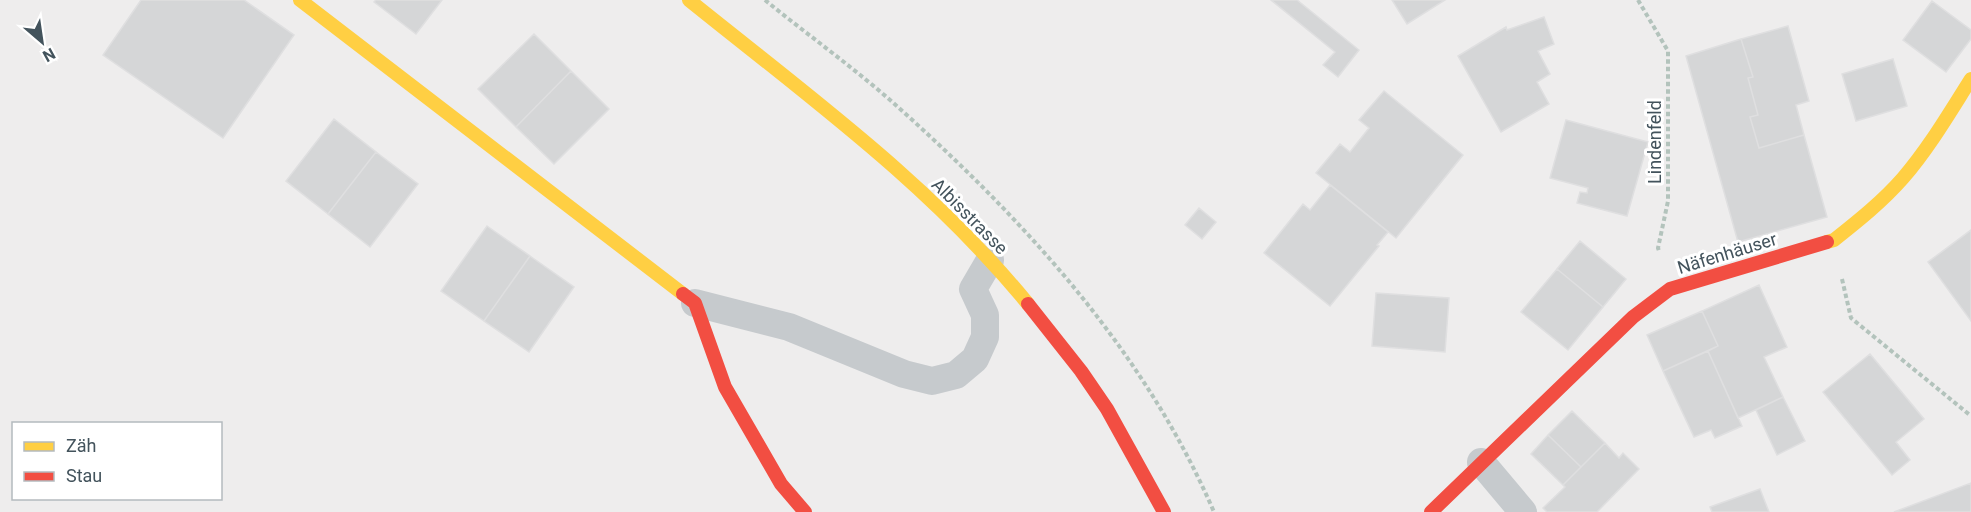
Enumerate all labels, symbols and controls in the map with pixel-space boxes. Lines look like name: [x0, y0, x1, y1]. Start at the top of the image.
north arrow: [12, 12, 72, 72]
text: N: [39, 44, 59, 66]
street label: Lindenfeld: [1644, 100, 1665, 184]
street label: Albisstrasse: [928, 174, 1012, 258]
street label: Näfenhäuser: [1675, 228, 1779, 278]
legend: [12, 422, 222, 500]
text: Zäh: [66, 435, 97, 456]
text: Stau: [66, 465, 102, 486]

